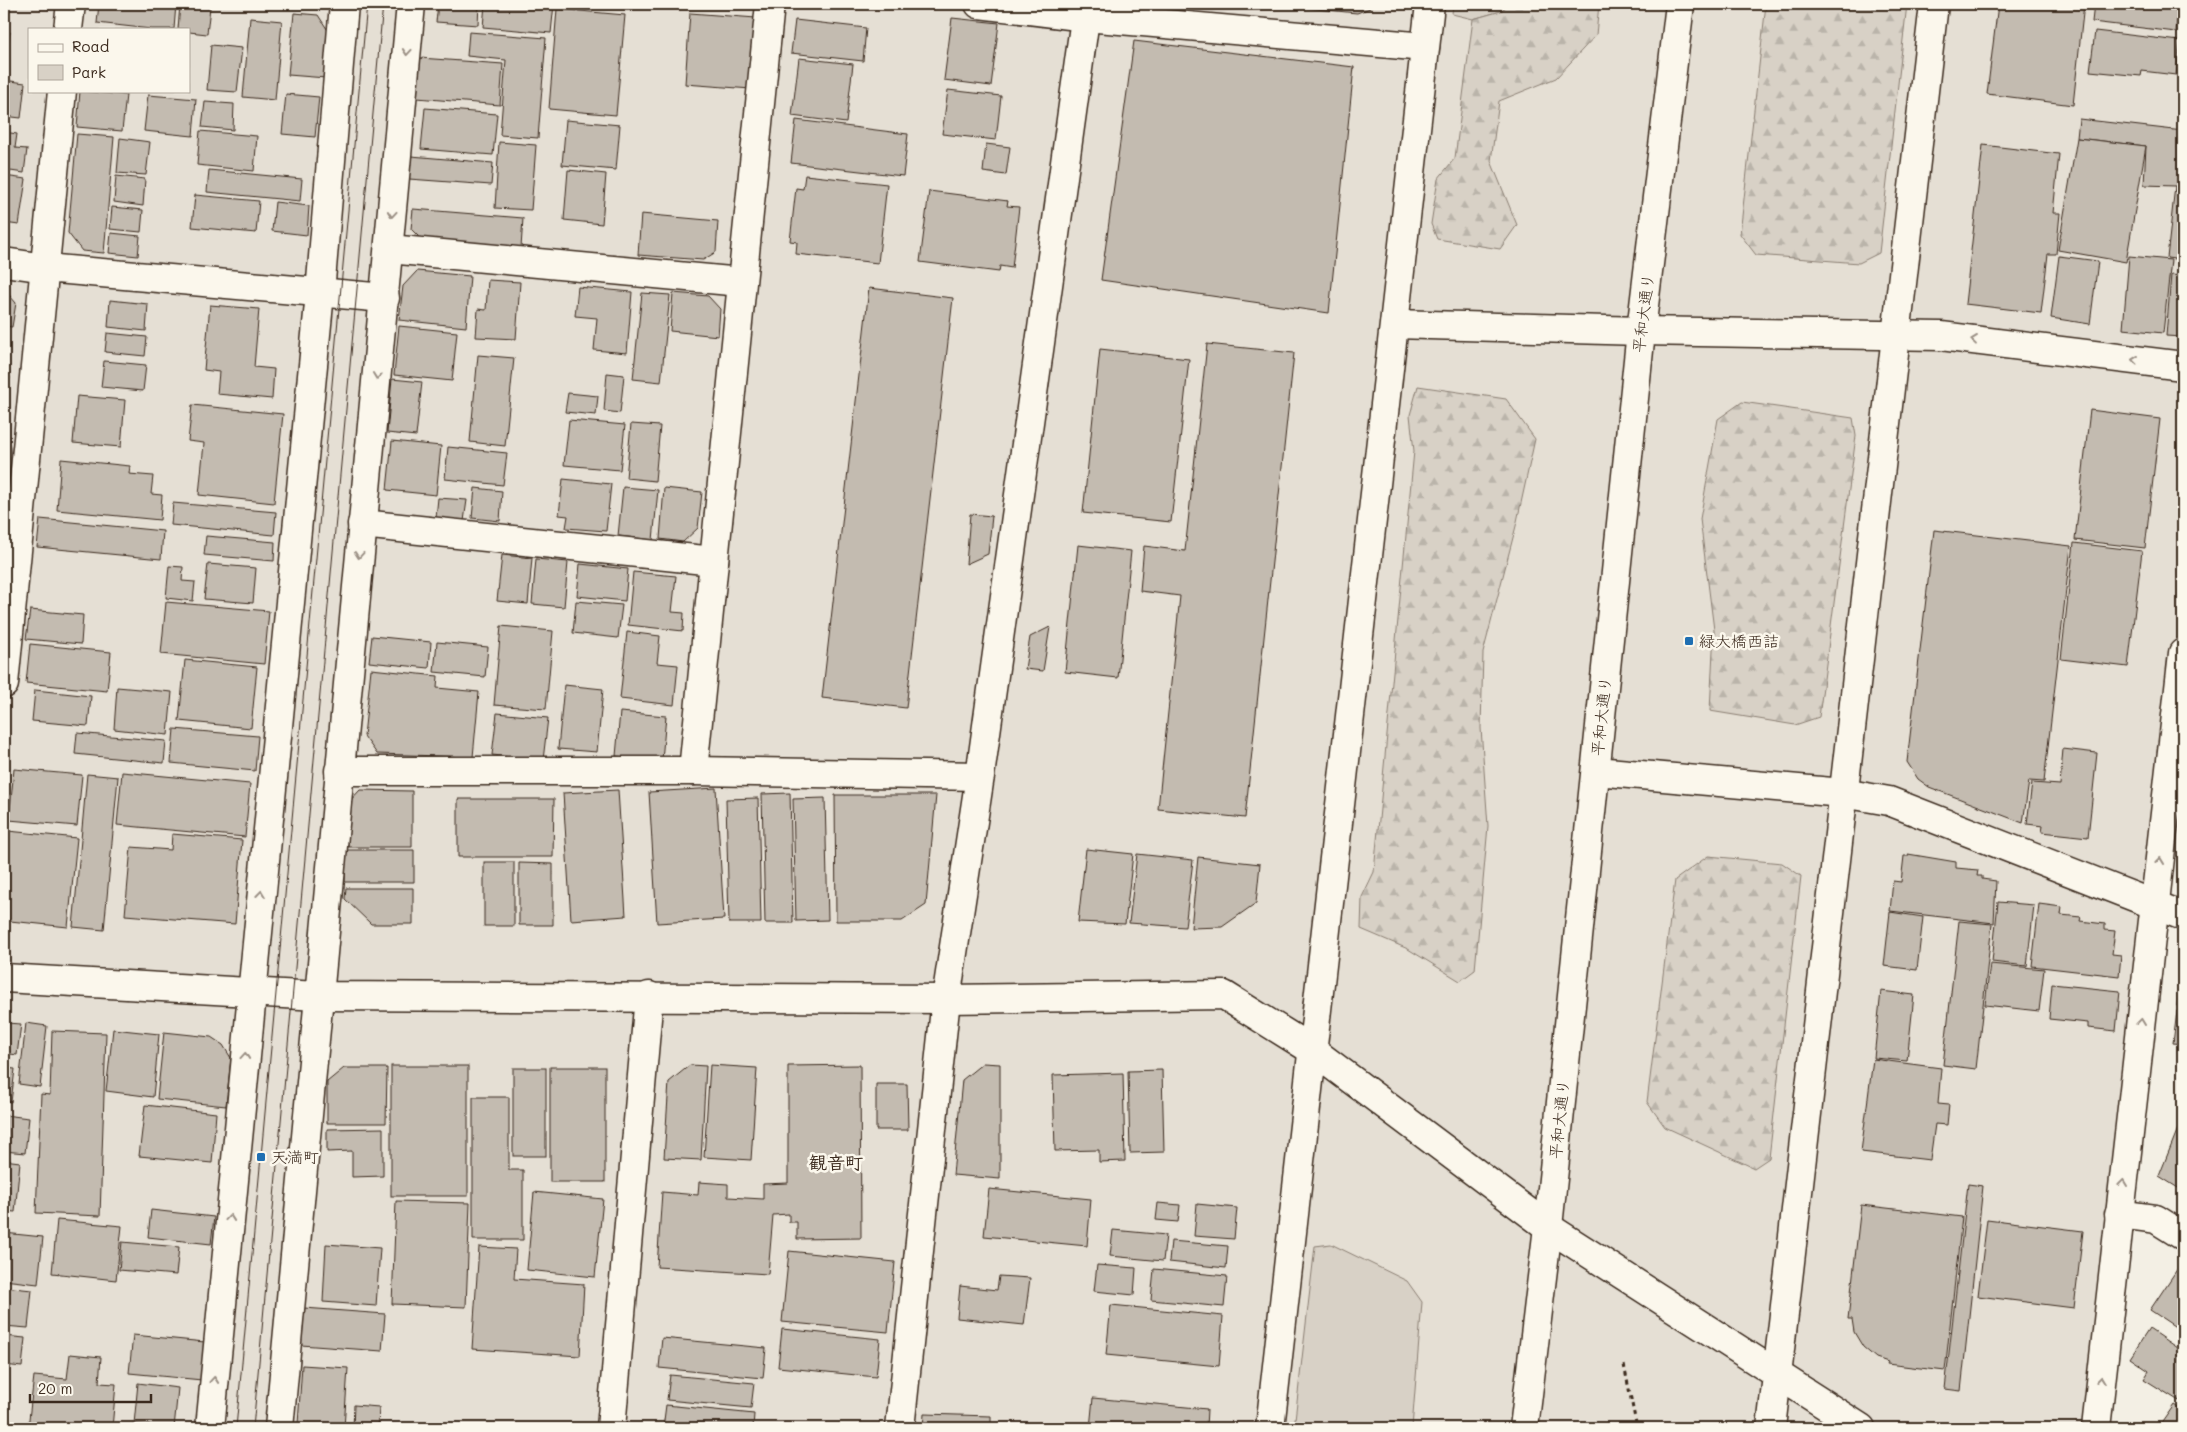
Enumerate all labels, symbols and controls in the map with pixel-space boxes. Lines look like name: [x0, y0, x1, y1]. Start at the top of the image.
legend: [28, 28, 190, 92]
text: Road: [72, 36, 109, 56]
one-way arrow: [402, 49, 413, 57]
text: Park: [72, 62, 106, 82]
one-way arrow: [387, 210, 398, 218]
street label: 平和大通り: [1627, 272, 1658, 354]
one-way arrow: [1969, 335, 1977, 346]
one-way arrow: [2131, 355, 2139, 366]
one-way arrow: [372, 372, 383, 380]
one-way arrow: [354, 551, 365, 559]
place label: 緑大橋西詰: [1699, 630, 1779, 651]
marker: 緑大橋西詰: [1683, 635, 1695, 647]
street label: 平和大通り: [1586, 675, 1615, 757]
one-way arrow: [2154, 856, 2165, 864]
one-way arrow: [255, 890, 266, 898]
one-way arrow: [2135, 1018, 2146, 1026]
one-way arrow: [240, 1052, 251, 1060]
street label: 平和大通り: [1544, 1078, 1573, 1160]
place label: 天満町: [271, 1146, 319, 1167]
district label: 観音町: [809, 1150, 863, 1174]
marker: 天満町: [255, 1151, 267, 1163]
one-way arrow: [2117, 1179, 2128, 1187]
one-way arrow: [224, 1214, 235, 1222]
scale bar: [30, 1372, 151, 1404]
one-way arrow: [209, 1375, 220, 1383]
one-way arrow: [2095, 1375, 2106, 1383]
text: 20 m: [38, 1378, 72, 1398]

